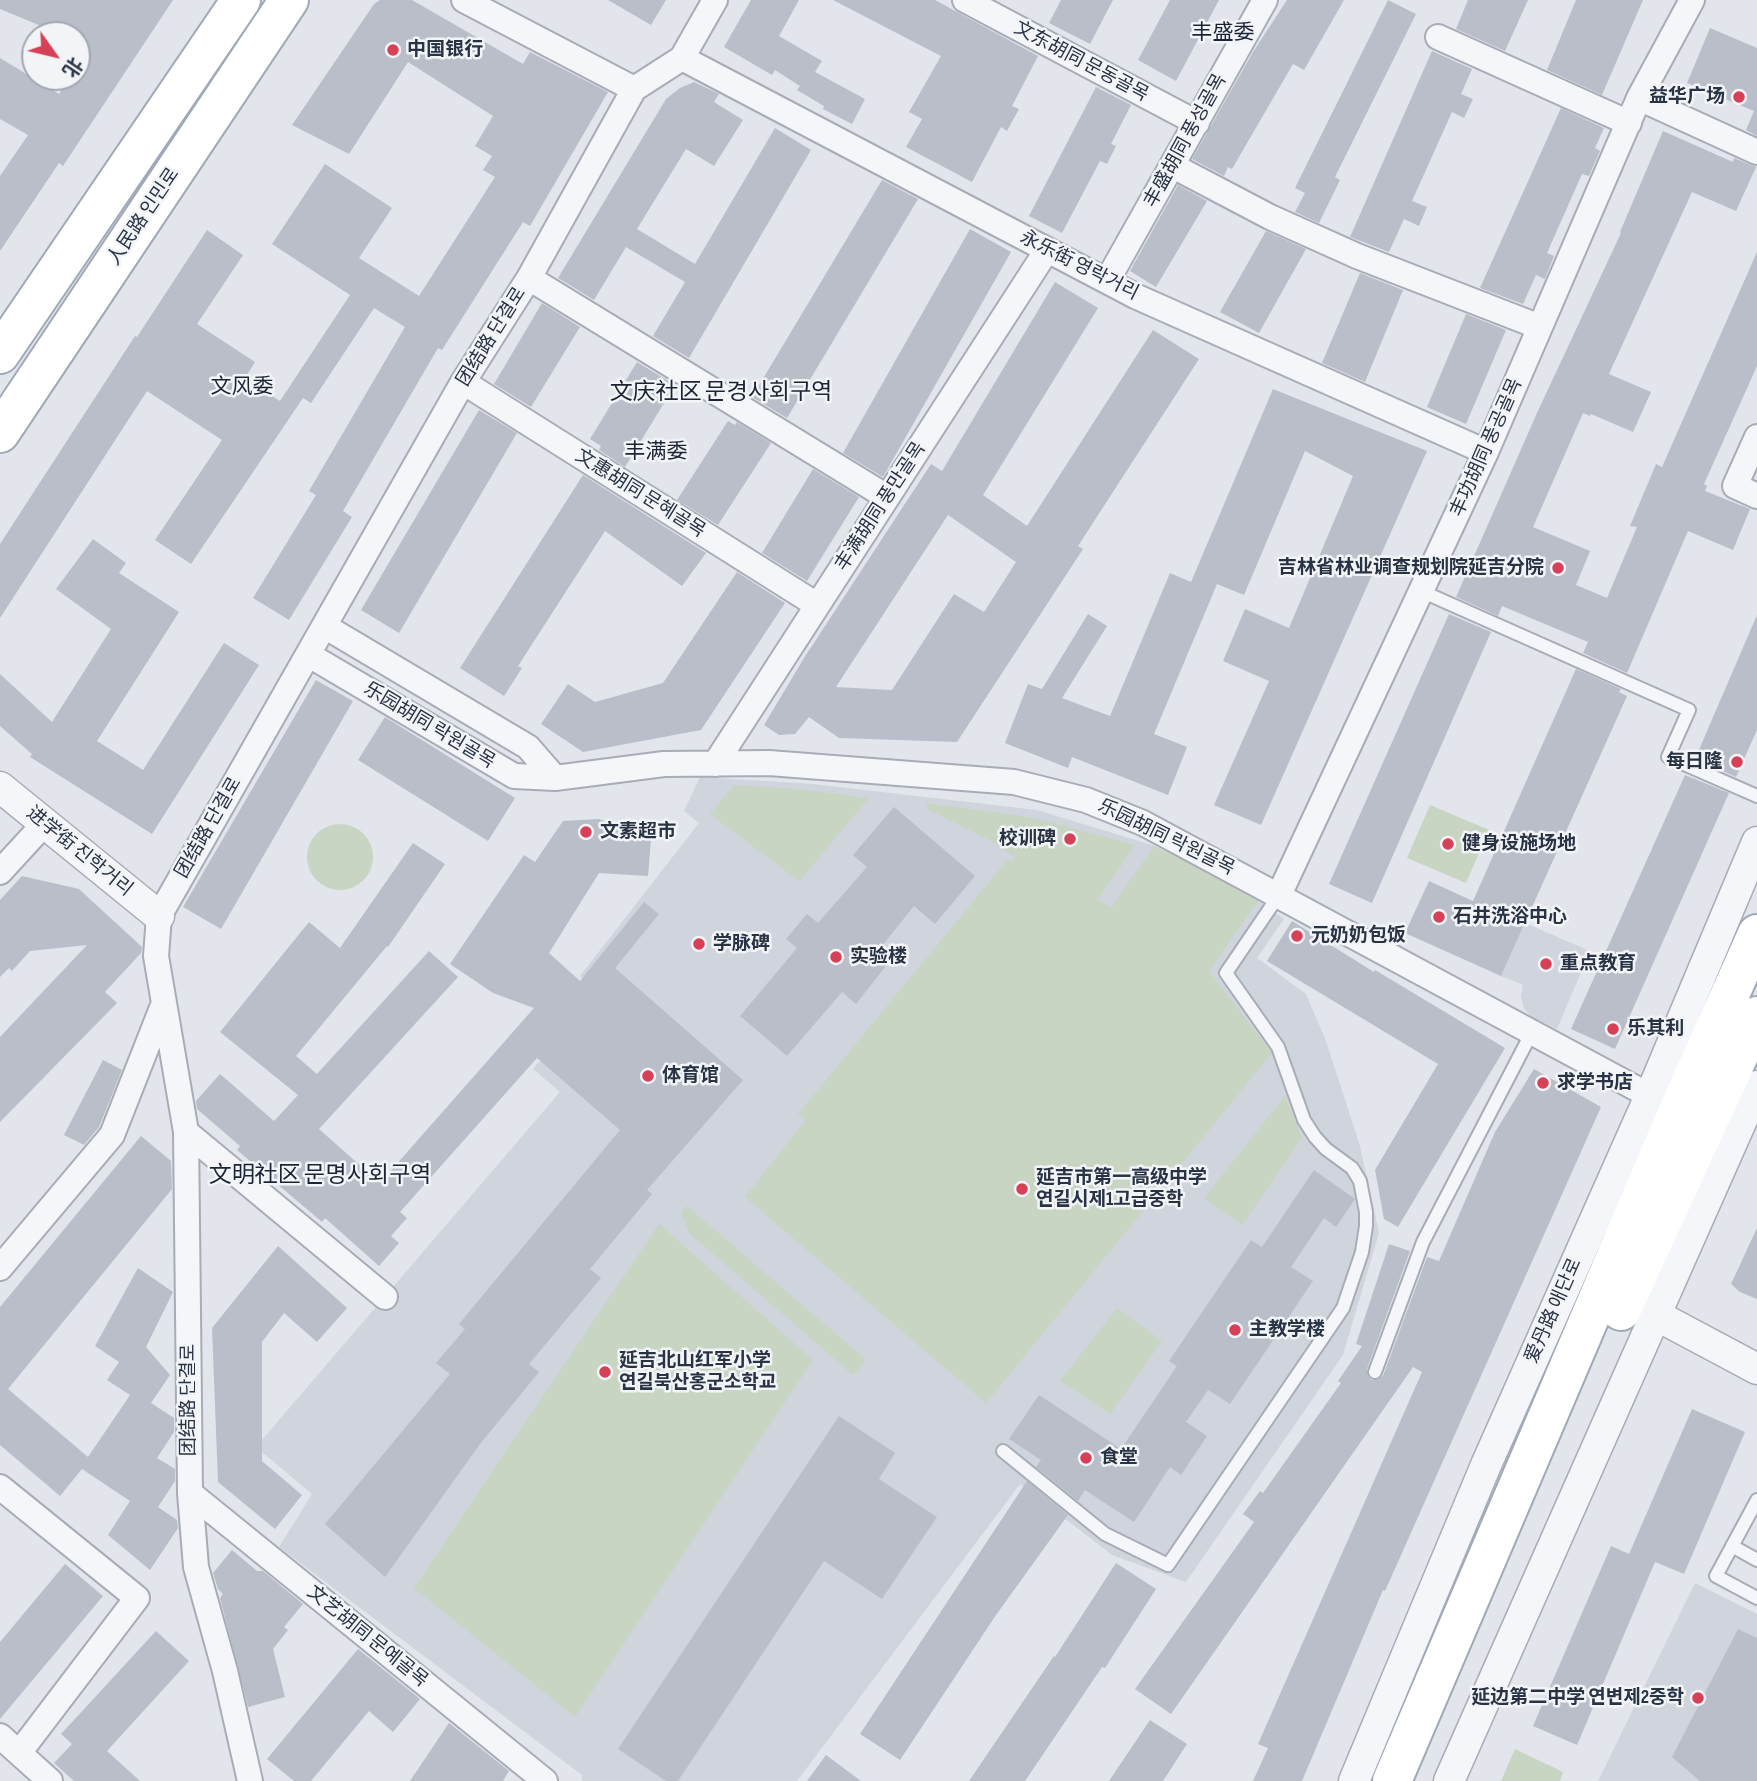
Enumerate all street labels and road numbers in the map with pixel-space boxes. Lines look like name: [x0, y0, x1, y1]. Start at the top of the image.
street label: 文东胡同 문동골목: [1010, 17, 1152, 107]
street label: 丰盛胡同 풍성골목: [1140, 70, 1232, 212]
street label: 人民路 인민로: [103, 164, 185, 270]
street label: 永乐街 영락거리: [1016, 226, 1142, 306]
street label: 团结路 단결로: [453, 283, 531, 391]
street label: 丰功胡同 풍공골목: [1446, 375, 1528, 521]
street label: 丰满胡同 풍만골목: [831, 438, 931, 576]
street label: 文惠胡同 문혜골목: [571, 445, 709, 543]
street label: 乐园胡同 락원골목: [359, 678, 499, 774]
street label: 团结路 단결로: [171, 774, 247, 882]
street label: 乐园胡同 락원골목: [1094, 795, 1238, 881]
street label: 进学街 진학거리: [21, 802, 137, 902]
street label: 爱丹路 애단로: [1521, 1255, 1587, 1367]
street label: 团结路 단결로: [178, 1344, 200, 1456]
street label: 文艺胡同 문예골목: [302, 1581, 432, 1693]

